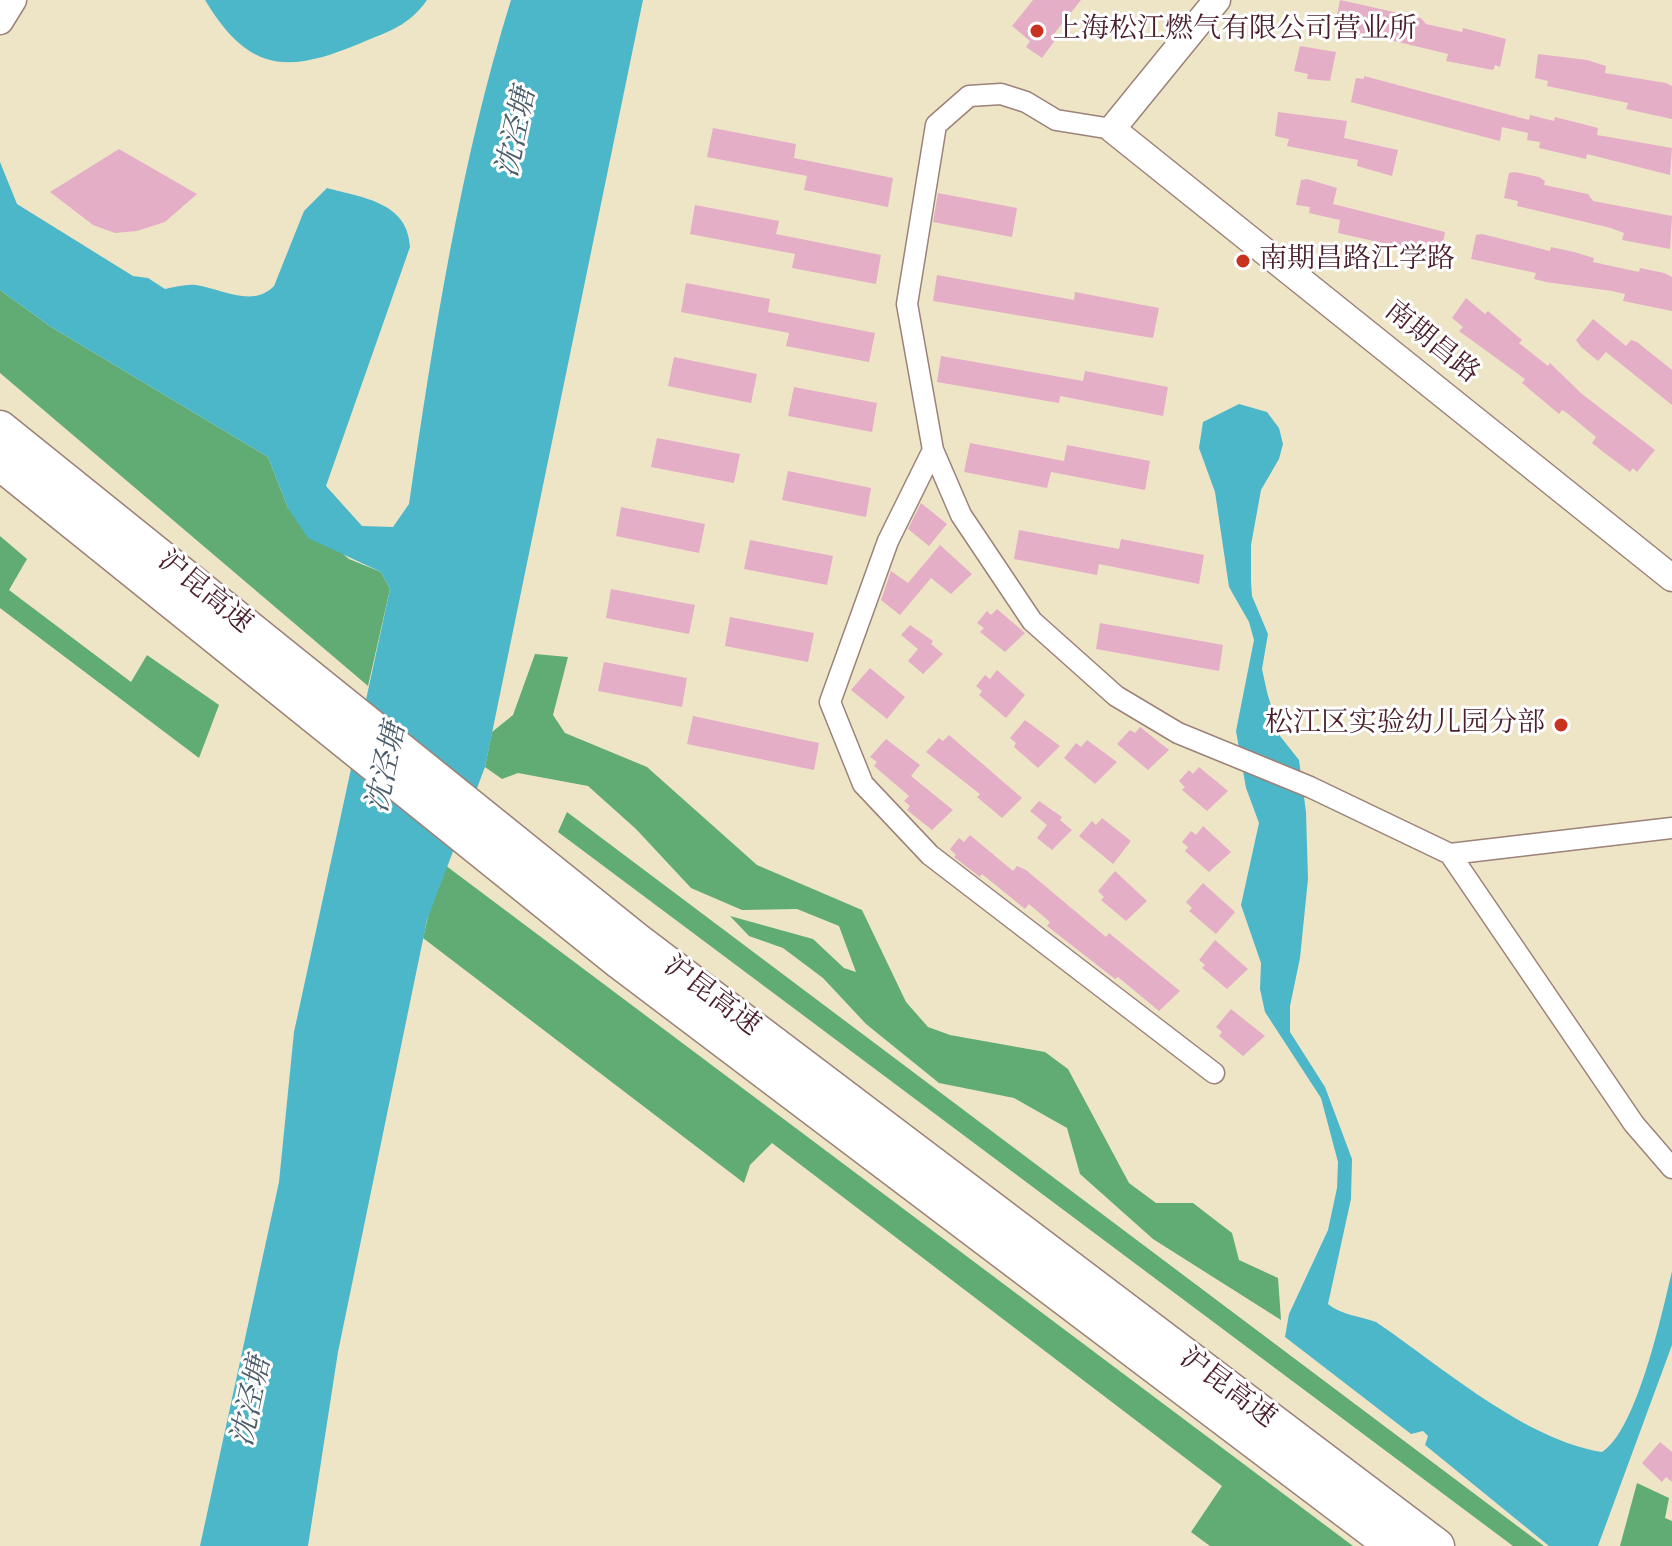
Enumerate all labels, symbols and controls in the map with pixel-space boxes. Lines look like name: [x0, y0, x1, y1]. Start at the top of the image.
place label: 上海松江燃气有限公司营业所: [1053, 14, 1417, 48]
marker: 上海松江燃气有限公司营业所: [1028, 22, 1046, 40]
water label: 沈泾塘: [491, 85, 545, 181]
place label: 南期昌路江学路: [1259, 244, 1455, 278]
marker: 南期昌路江学路: [1234, 252, 1252, 270]
street label: 南期昌路: [1377, 295, 1485, 391]
street label: 沪昆高速: [150, 545, 258, 641]
place label: 松江区实验幼儿园分部: [1265, 708, 1545, 742]
marker: 松江区实验幼儿园分部: [1552, 716, 1570, 734]
water label: 沈泾塘: [361, 720, 415, 816]
street label: 沪昆高速: [656, 950, 766, 1044]
street label: 沪昆高速: [1172, 1342, 1282, 1436]
water label: 沈泾塘: [226, 1354, 280, 1450]

